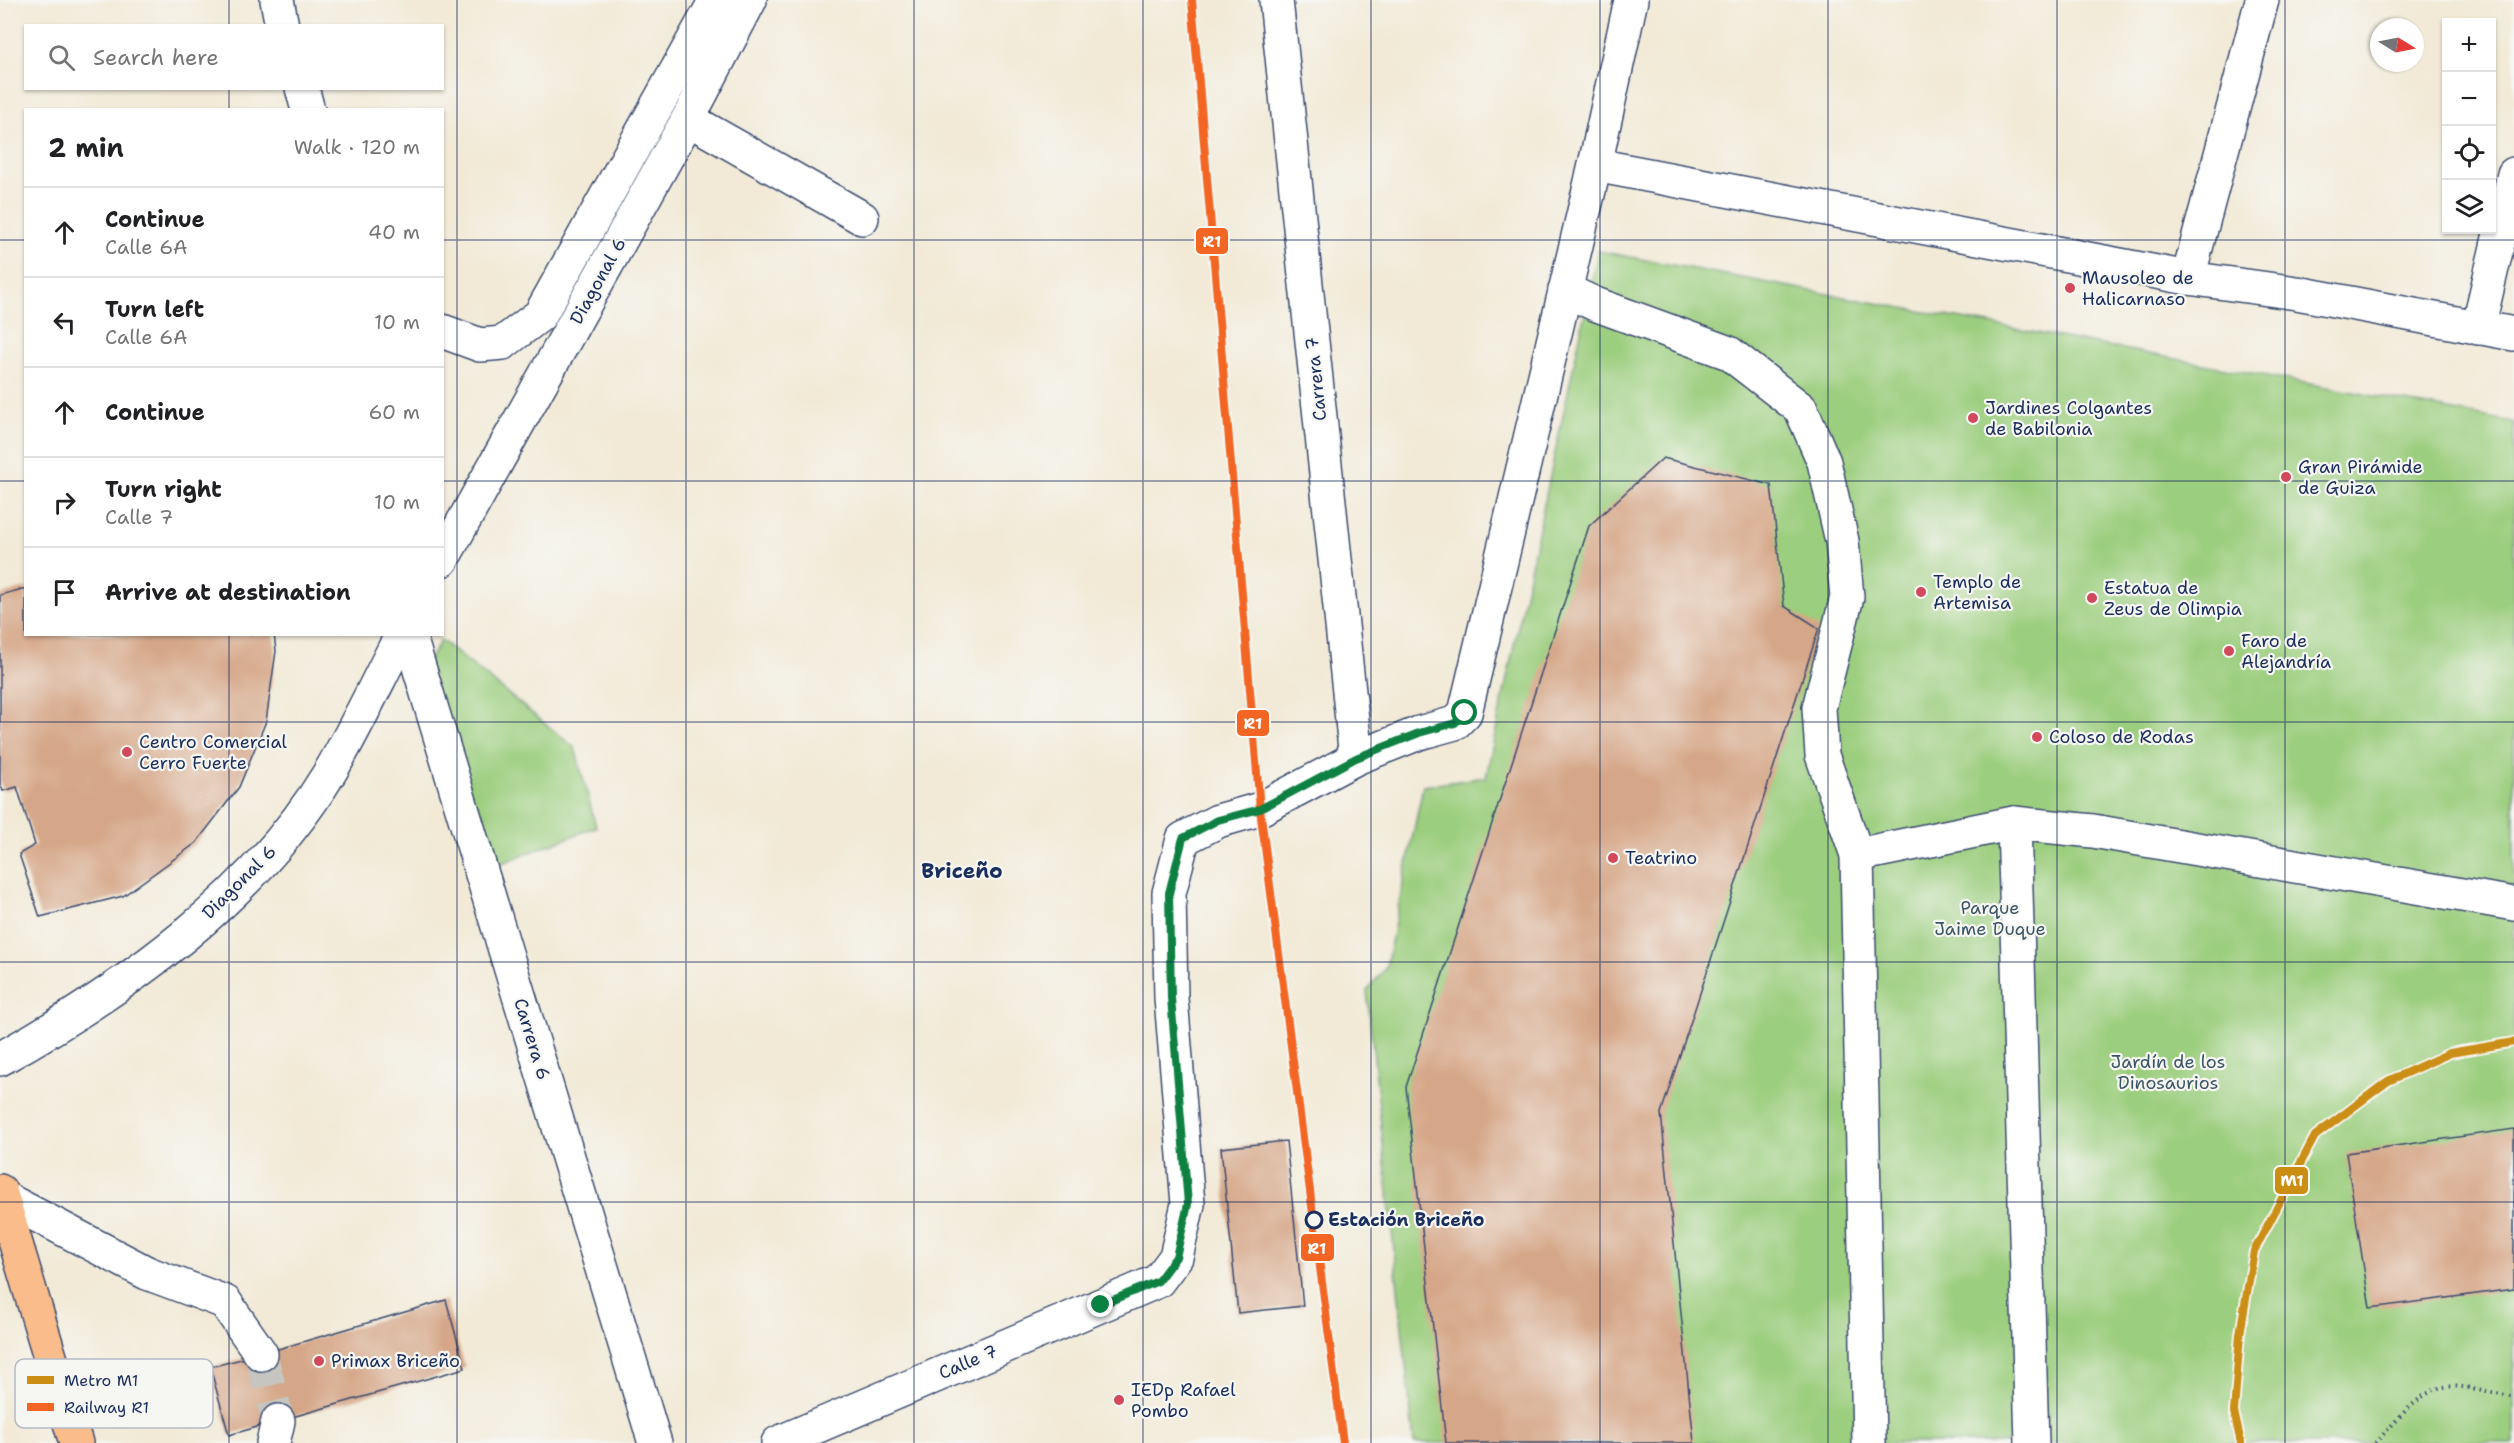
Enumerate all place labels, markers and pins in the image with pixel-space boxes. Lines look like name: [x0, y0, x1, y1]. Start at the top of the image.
place label: Mausoleo de Halicarnaso: [2082, 266, 2194, 311]
marker: Mausoleo de Halicarnaso: [2063, 281, 2077, 295]
place label: Jardines Colgantes de Babilonia: [1985, 396, 2152, 441]
marker: Jardines Colgantes de Babilonia: [1966, 411, 1980, 425]
place label: Gran Pirámide de Guiza: [2298, 455, 2423, 500]
marker: Gran Pirámide de Guiza: [2279, 470, 2293, 484]
place label: Templo de Artemisa: [1933, 570, 2021, 615]
place label: Estatua de Zeus de Olimpia: [2104, 576, 2242, 621]
marker: Templo de Artemisa: [1914, 585, 1928, 599]
marker: Estatua de Zeus de Olimpia: [2085, 591, 2099, 605]
place label: Faro de Alejandría: [2241, 629, 2331, 674]
marker: Faro de Alejandría: [2222, 644, 2236, 658]
place label: Coloso de Rodas: [2049, 725, 2194, 749]
place label: Centro Comercial Cerro Fuerte: [139, 730, 288, 775]
marker: Coloso de Rodas: [2030, 730, 2044, 744]
marker: Centro Comercial Cerro Fuerte: [120, 745, 134, 759]
place label: Teatrino: [1625, 846, 1697, 870]
marker: Teatrino: [1606, 851, 1620, 865]
place label: Estación Briceño: [1328, 1208, 1485, 1232]
marker: Estación Briceño: [1305, 1211, 1323, 1229]
place label: Primax Briceño: [331, 1349, 460, 1373]
marker: Primax Briceño: [312, 1354, 326, 1368]
place label: IEDp Rafael Pombo: [1131, 1378, 1236, 1423]
marker: IEDp Rafael Pombo: [1112, 1393, 1126, 1407]

